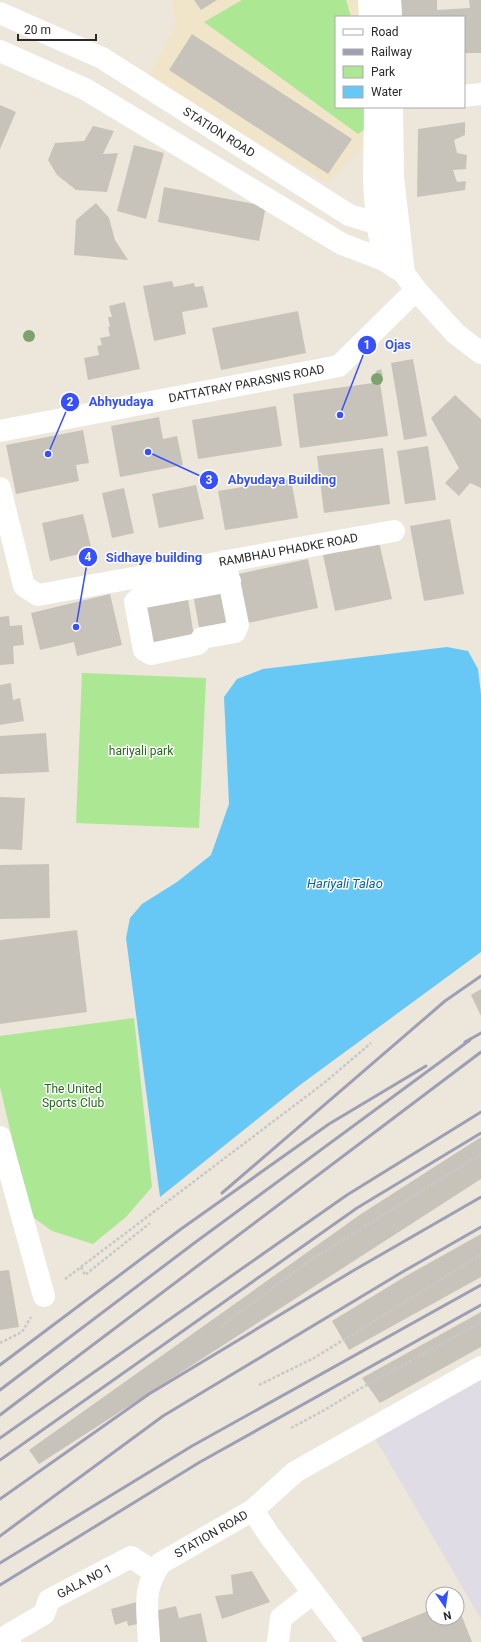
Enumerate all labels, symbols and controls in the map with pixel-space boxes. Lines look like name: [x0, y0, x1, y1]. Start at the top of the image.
scale bar: [18, 16, 96, 42]
legend: [335, 16, 465, 108]
text: 20 m: [24, 23, 51, 37]
text: Road: [371, 25, 399, 39]
text: Railway: [371, 45, 412, 59]
text: Park: [371, 65, 396, 79]
text: Water: [371, 85, 402, 99]
street label: STATION ROAD: [180, 104, 258, 160]
callout: Ojas: [357, 332, 419, 357]
text: Ojas: [385, 337, 411, 352]
text: 1: [364, 338, 370, 352]
street label: DATTATRAY PARASNIS ROAD: [168, 362, 326, 405]
callout: Abhyudaya: [60, 389, 161, 414]
text: Abhyudaya: [89, 394, 153, 409]
text: 2: [67, 395, 74, 409]
callout: Abyudaya Building: [199, 467, 344, 492]
text: Abyudaya Building: [228, 472, 336, 487]
text: 3: [206, 473, 213, 487]
street label: RAMBHAU PHADKE ROAD: [218, 531, 359, 569]
callout: Sidhaye building: [78, 545, 211, 570]
text: 4: [85, 550, 92, 564]
text: Sidhaye building: [106, 550, 202, 565]
park label: hariyali park: [109, 744, 174, 758]
water label: Hariyali Talao: [307, 876, 383, 891]
park label: The United Sports Club: [42, 1082, 104, 1110]
street label: STATION ROAD: [172, 1507, 250, 1561]
street label: GALA NO 1: [55, 1561, 114, 1601]
north arrow: [425, 1586, 465, 1626]
text: N: [442, 1608, 452, 1623]

